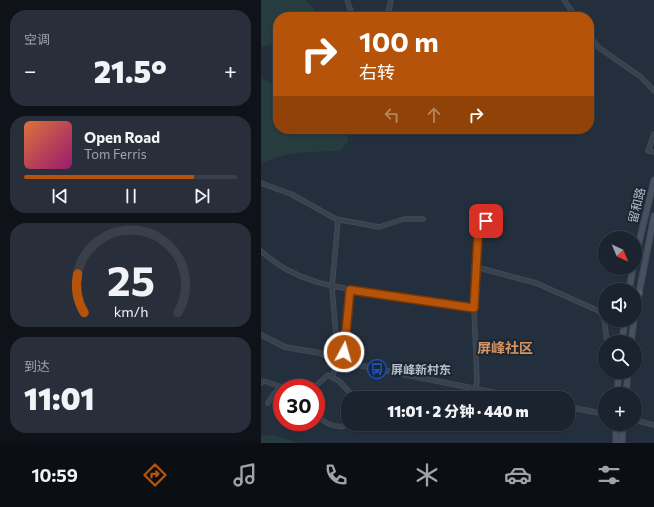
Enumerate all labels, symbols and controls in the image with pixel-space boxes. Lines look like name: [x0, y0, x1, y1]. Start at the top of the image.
text: 100 m: [359, 24, 439, 58]
icon: right: [293, 28, 345, 80]
text: 空调: [24, 31, 50, 47]
text: 21.5°: [94, 52, 167, 89]
text: −: [24, 57, 37, 84]
text: +: [224, 57, 237, 84]
text: 右转: [359, 61, 395, 83]
icon: left: [381, 104, 403, 126]
icon: ahead: [423, 104, 445, 126]
icon: right: [465, 104, 487, 126]
text: Open Road: [84, 128, 160, 146]
text: Tom Ferris: [84, 146, 147, 162]
icon: previous: [49, 185, 71, 207]
icon: pause: [120, 185, 142, 207]
icon: next: [191, 185, 213, 207]
street label: 留和路: [625, 186, 647, 224]
pin: [469, 204, 503, 238]
icon: arrive: [475, 210, 497, 232]
north arrow: [598, 231, 642, 275]
map controls: [598, 231, 642, 431]
text: 25: [107, 253, 154, 304]
button: sound: [598, 283, 642, 327]
text: km/h: [113, 301, 148, 319]
position arrow: [323, 331, 365, 373]
button: search: [598, 335, 642, 379]
district label: 屏峰社区: [477, 339, 533, 356]
text: 到达: [24, 358, 50, 374]
bus stop icon: 屏峰新村东: [366, 358, 388, 380]
place label: 屏峰新村东: [391, 362, 451, 376]
text: 11:01: [24, 379, 95, 416]
speed limit sign: 30: [273, 379, 325, 431]
button: +: [598, 387, 642, 431]
text: 11:01 · 2 分钟 · 440 m: [387, 402, 529, 420]
icon: directions: [141, 461, 169, 489]
icon: music: [231, 461, 259, 489]
icon: phone: [322, 461, 350, 489]
icon: climate: [413, 461, 441, 489]
icon: car: [504, 461, 532, 489]
icon: filters: [595, 461, 623, 489]
text: 10:59: [31, 464, 78, 486]

